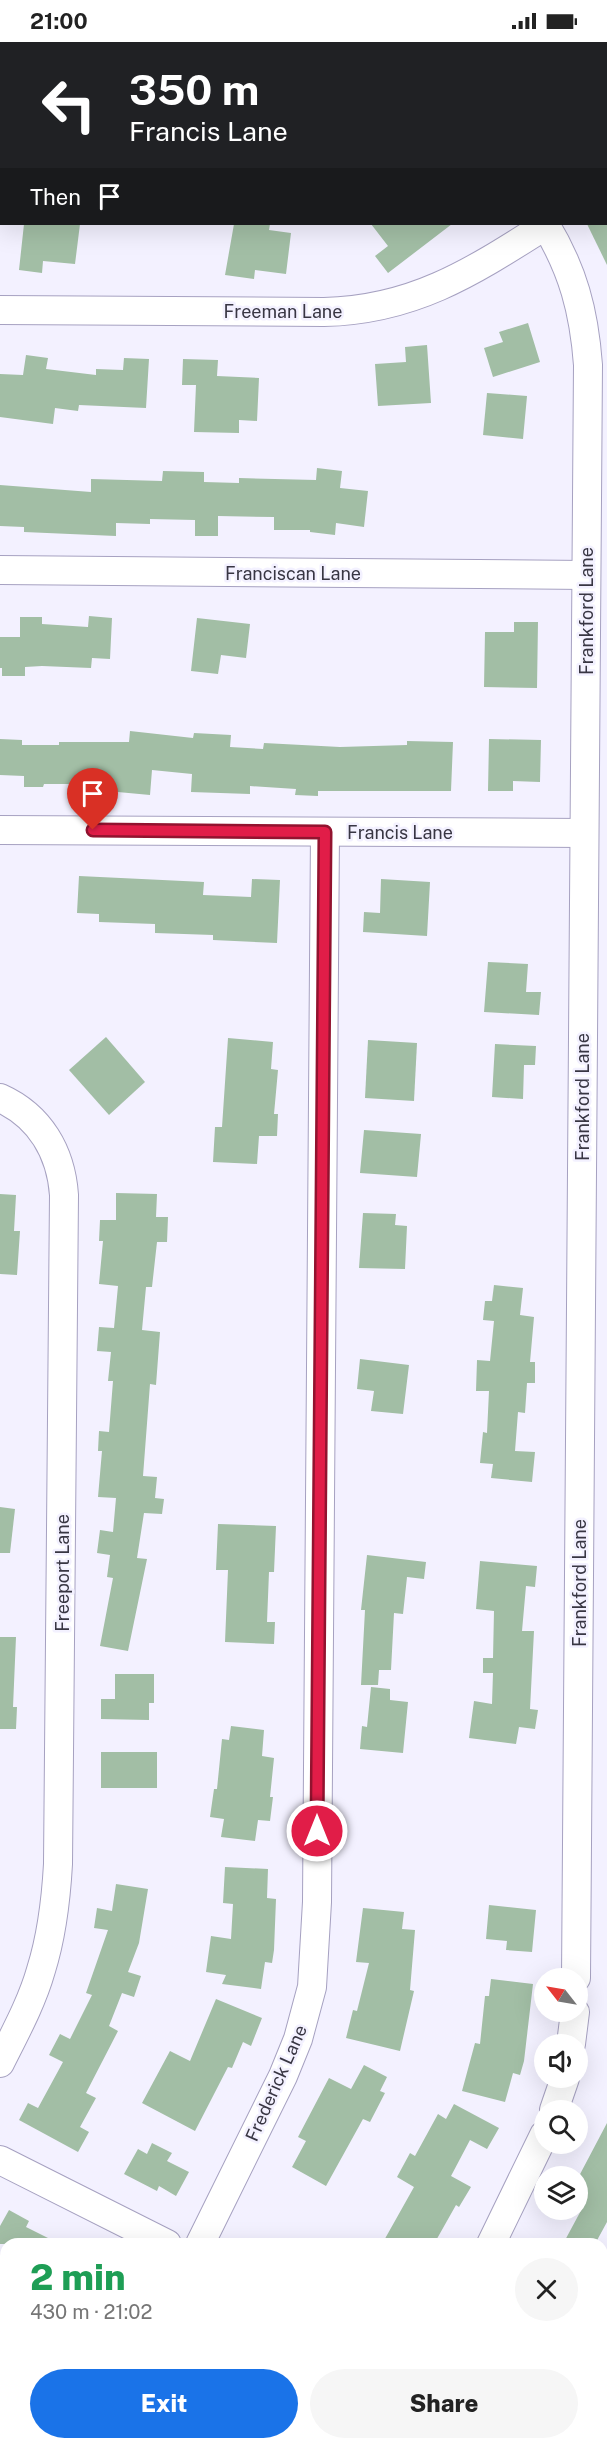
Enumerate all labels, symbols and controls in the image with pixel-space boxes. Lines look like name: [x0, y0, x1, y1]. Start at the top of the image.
text: 21:00: [30, 8, 88, 34]
text: 350 m: [129, 65, 259, 114]
icon: left: [30, 66, 108, 144]
text: Francis Lane: [129, 115, 288, 147]
icon: arrive: [93, 180, 126, 213]
text: Then: [30, 184, 81, 210]
street label: Freeman Lane: [224, 301, 342, 322]
street label: Frankford Lane: [576, 547, 597, 675]
street label: Franciscan Lane: [225, 563, 361, 584]
pin: [67, 768, 118, 830]
icon: arrive: [76, 777, 109, 810]
street label: Francis Lane: [347, 822, 453, 843]
street label: Frankford Lane: [572, 1033, 593, 1161]
street label: Freeport Lane: [52, 1514, 73, 1632]
street label: Frankford Lane: [569, 1519, 590, 1647]
position arrow: [285, 1799, 349, 1863]
north arrow: [534, 1968, 588, 2022]
map controls: [534, 1968, 588, 2220]
street label: Frederick Lane: [241, 2022, 311, 2144]
button: sound: [534, 2034, 588, 2088]
button: search: [534, 2100, 588, 2154]
button: layers: [534, 2166, 588, 2220]
text: 2 min: [30, 2256, 126, 2298]
button: close: [515, 2258, 578, 2321]
text: 430 m · 21:02: [30, 2300, 152, 2324]
button: Exit: [30, 2369, 298, 2438]
button: Share: [310, 2369, 578, 2438]

